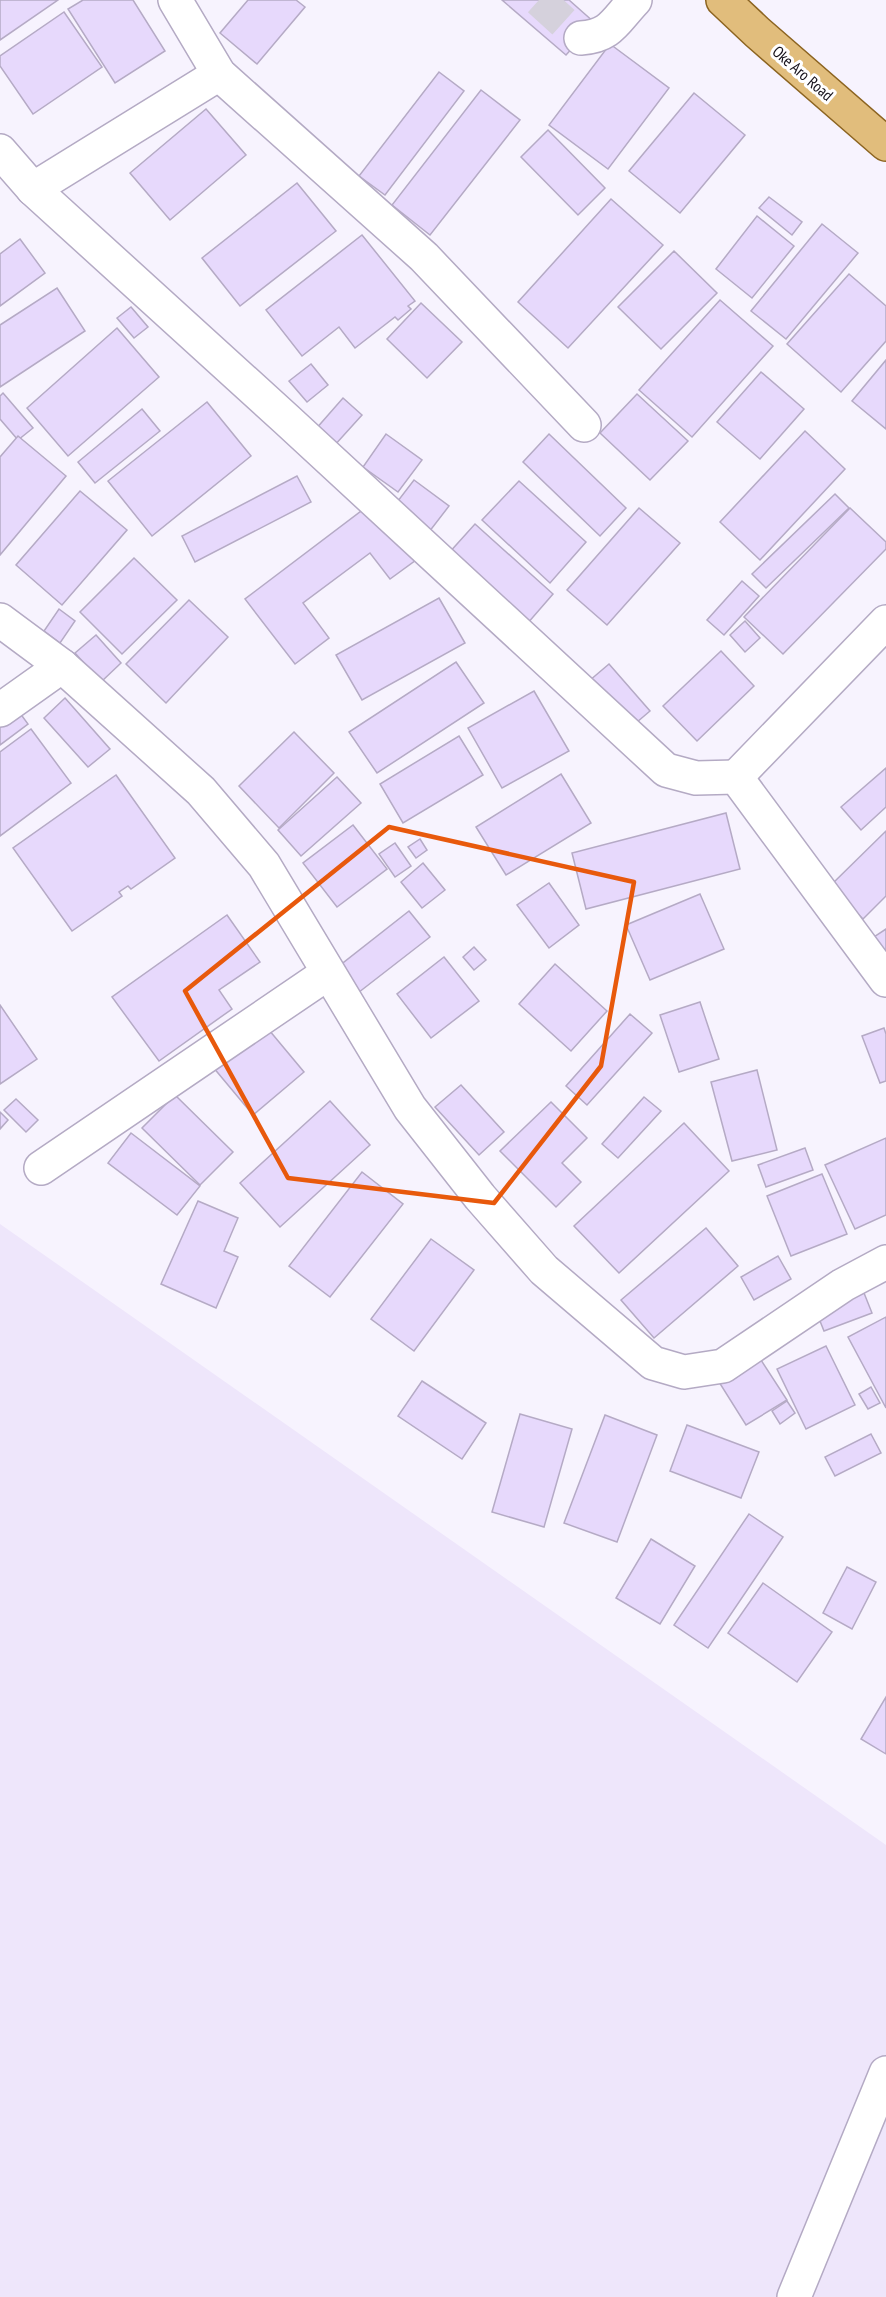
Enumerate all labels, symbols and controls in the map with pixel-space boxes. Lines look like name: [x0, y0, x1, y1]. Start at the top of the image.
street label: Oke Aro Road: [769, 41, 838, 105]

